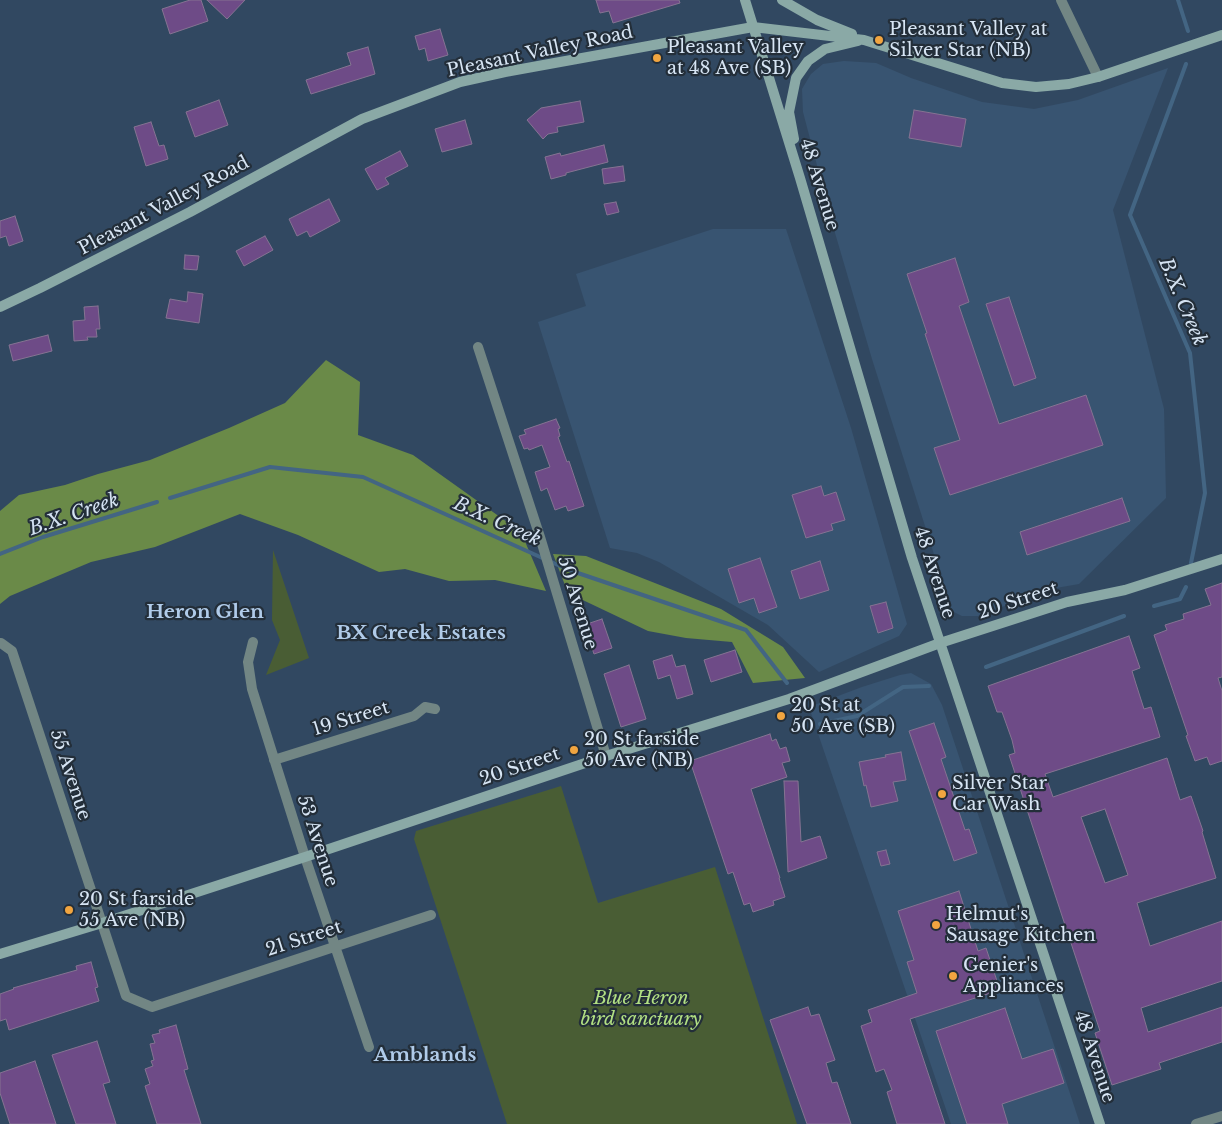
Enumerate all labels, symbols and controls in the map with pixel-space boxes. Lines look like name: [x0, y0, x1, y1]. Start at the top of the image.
place label: Pleasant Valley at Silver Star (NB): [889, 19, 1048, 62]
street label: Pleasant Valley Road: [445, 22, 635, 82]
marker: Pleasant Valley at Silver Star (NB): [873, 34, 885, 46]
place label: Pleasant Valley at 48 Ave (SB): [667, 37, 804, 80]
marker: Pleasant Valley at 48 Ave (SB): [651, 52, 663, 64]
street label: 48 Avenue: [795, 136, 843, 234]
street label: Pleasant Valley Road: [75, 152, 253, 260]
water label: B.X. Creek: [1153, 255, 1211, 349]
water label: B.X. Creek: [26, 489, 122, 541]
water label: B.X. Creek: [450, 493, 544, 551]
street label: 48 Avenue: [909, 524, 959, 622]
street label: 50 Avenue: [553, 554, 601, 652]
street label: 20 Street: [975, 578, 1061, 624]
district label: Heron Glen: [146, 602, 264, 624]
district label: BX Creek Estates: [336, 623, 506, 645]
place label: 20 St at 50 Ave (SB): [791, 695, 895, 738]
street label: 19 Street: [310, 697, 392, 741]
marker: 20 St at 50 Ave (SB): [775, 710, 787, 722]
street label: 55 Avenue: [45, 727, 95, 823]
place label: 20 St farside 50 Ave (NB): [584, 729, 699, 772]
street label: 20 Street: [477, 743, 563, 791]
marker: 20 St farside 50 Ave (NB): [568, 744, 580, 756]
place label: Silver Star Car Wash: [952, 773, 1047, 816]
marker: Silver Star Car Wash: [936, 788, 948, 800]
street label: 53 Avenue: [292, 792, 342, 890]
place label: 20 St farside 55 Ave (NB): [79, 889, 194, 932]
marker: 20 St farside 55 Ave (NB): [63, 904, 75, 916]
place label: Helmut's Sausage Kitchen: [946, 904, 1096, 946]
street label: 21 Street: [263, 917, 345, 961]
marker: Helmut's Sausage Kitchen: [930, 919, 942, 931]
place label: Genier's Appliances: [963, 955, 1064, 998]
marker: Genier's Appliances: [947, 970, 959, 982]
park label: Blue Heron bird sanctuary: [581, 988, 701, 1030]
street label: 48 Avenue: [1069, 1008, 1119, 1106]
district label: Amblands: [374, 1045, 476, 1067]

